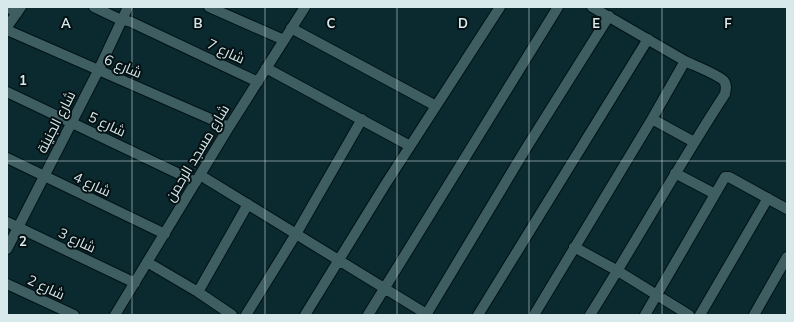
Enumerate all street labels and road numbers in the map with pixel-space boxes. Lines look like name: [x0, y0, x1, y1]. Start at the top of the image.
street label: شارع 7: [204, 35, 248, 67]
street label: شارع 6: [101, 50, 145, 82]
street label: شارع الجنينة: [33, 88, 79, 156]
street label: شارع مسجد الرحمن: [161, 101, 233, 205]
street label: شارع 5: [85, 108, 129, 140]
street label: شارع 4: [70, 168, 114, 200]
street label: شارع 3: [55, 224, 99, 256]
street label: شارع 2: [24, 271, 68, 303]

